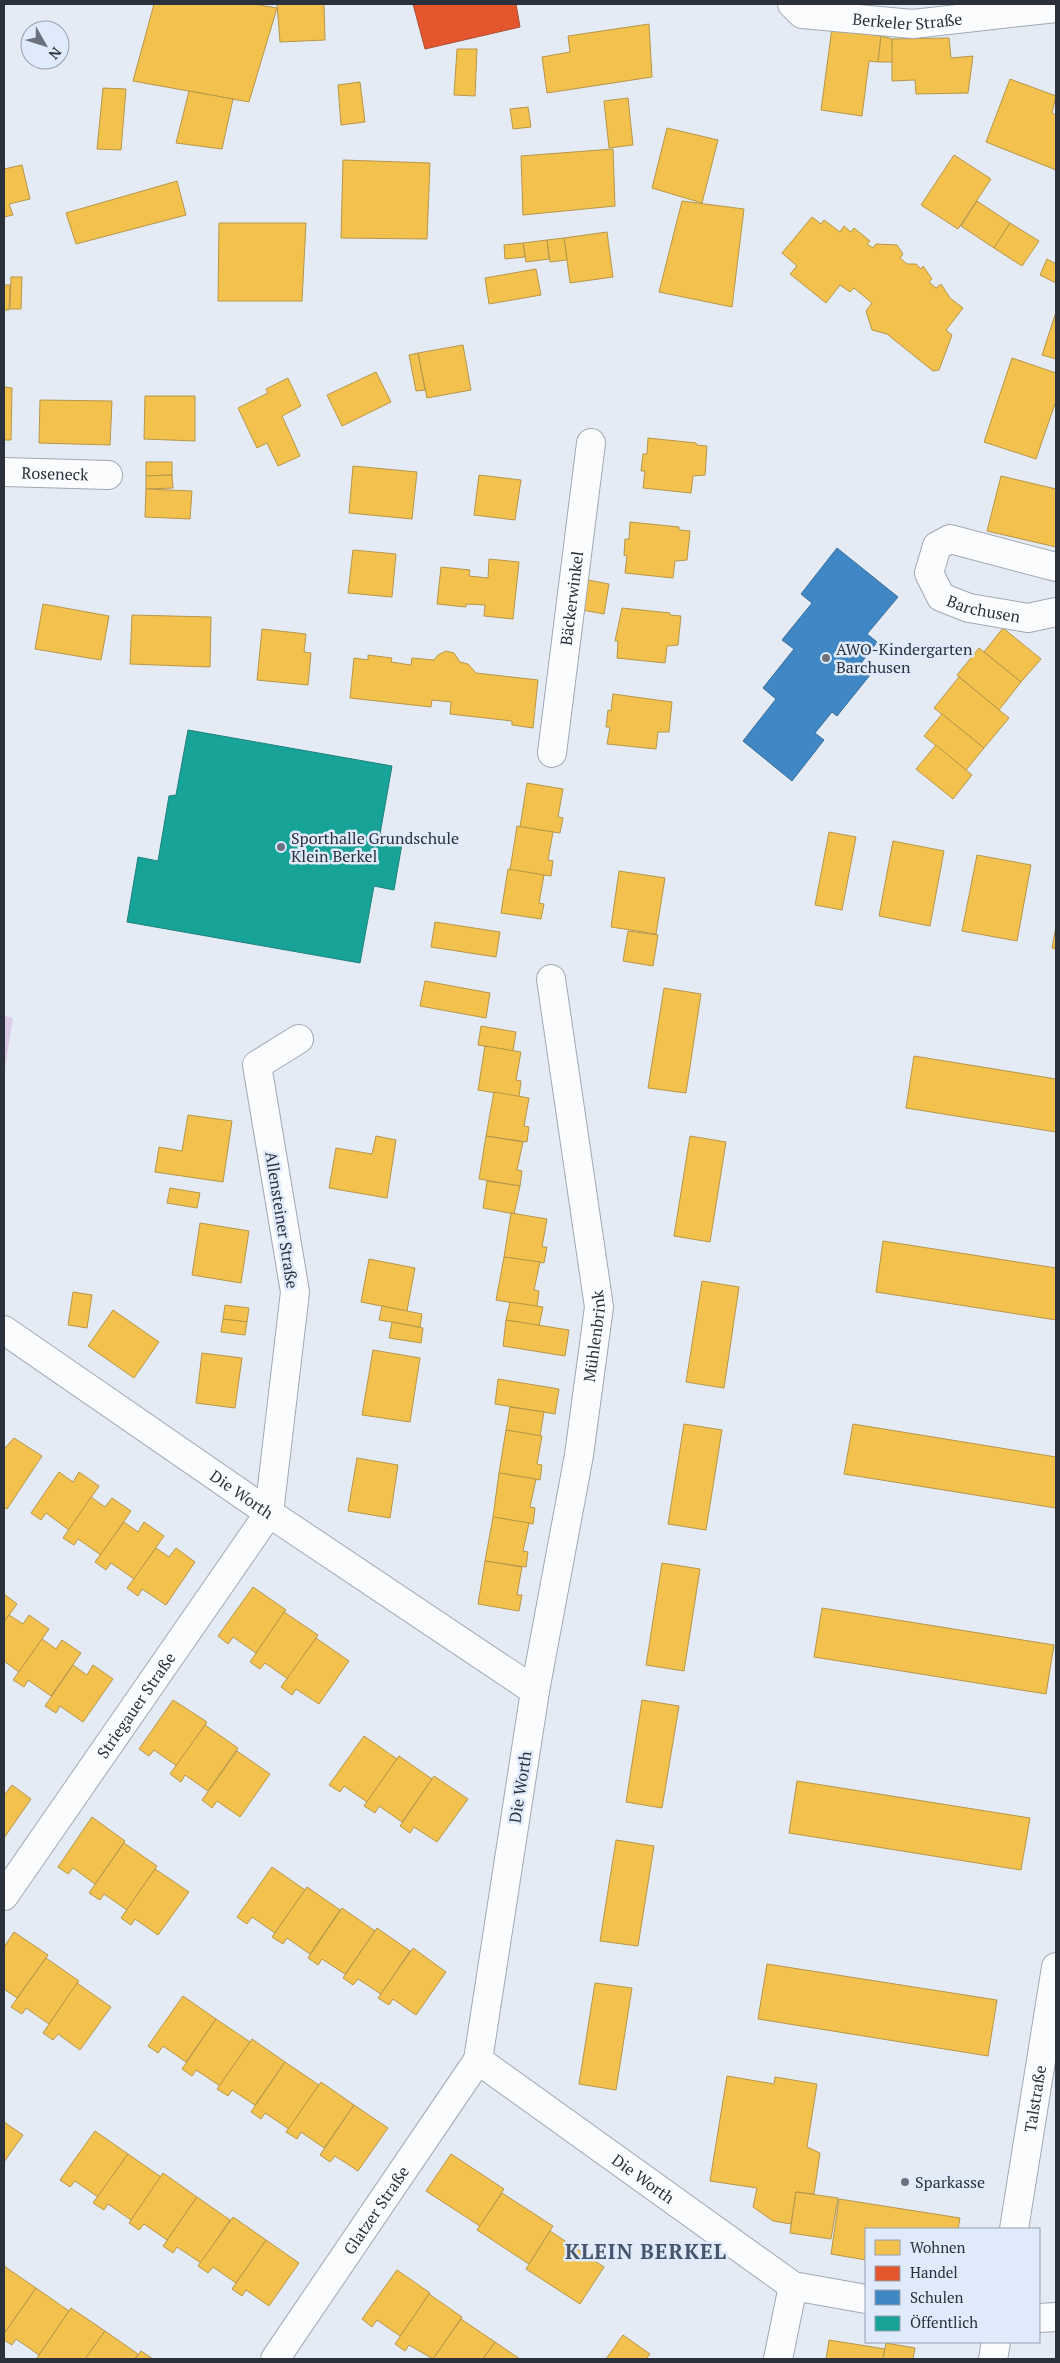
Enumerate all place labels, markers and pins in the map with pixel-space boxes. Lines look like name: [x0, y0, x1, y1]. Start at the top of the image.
place label: AWO-Kindergarten Barchusen: [836, 638, 973, 678]
marker: AWO-Kindergarten Barchusen: [820, 652, 832, 664]
place label: Sporthalle Grundschule Klein Berkel: [291, 827, 459, 867]
marker: Sporthalle Grundschule Klein Berkel: [275, 841, 287, 853]
place label: Sparkasse: [915, 2171, 985, 2193]
marker: Sparkasse: [899, 2176, 911, 2188]

